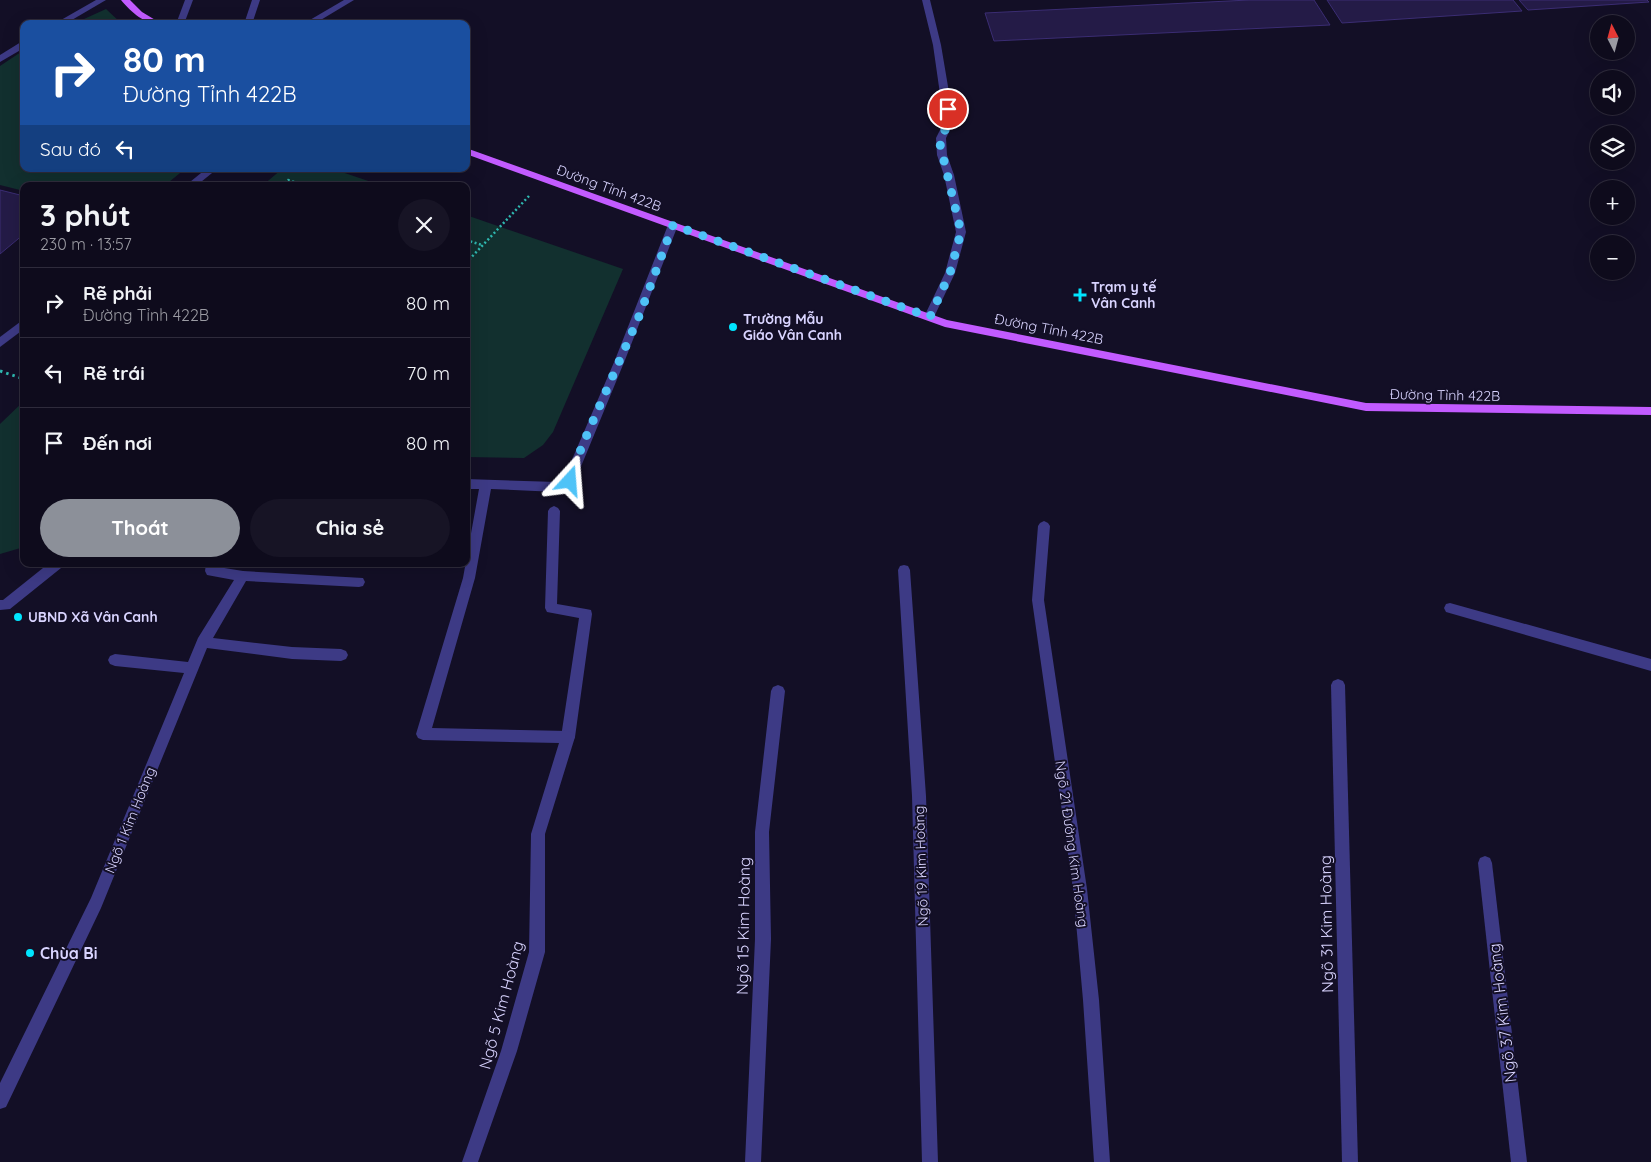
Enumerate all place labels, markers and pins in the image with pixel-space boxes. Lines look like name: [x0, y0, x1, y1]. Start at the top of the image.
pin: [927, 88, 969, 130]
place label: Trạm y tế Vân Canh: [1091, 278, 1157, 312]
marker: Trạm y tế Vân Canh: [1073, 288, 1087, 302]
place label: Trường Mẫu Giáo Vân Canh: [743, 310, 842, 344]
marker: Trường Mẫu Giáo Vân Canh: [727, 321, 739, 333]
place label: UBND Xã Vân Canh: [28, 608, 158, 626]
marker: UBND Xã Vân Canh: [12, 611, 24, 623]
place label: Chùa Bi: [40, 943, 98, 963]
marker: Chùa Bi: [24, 947, 36, 959]

